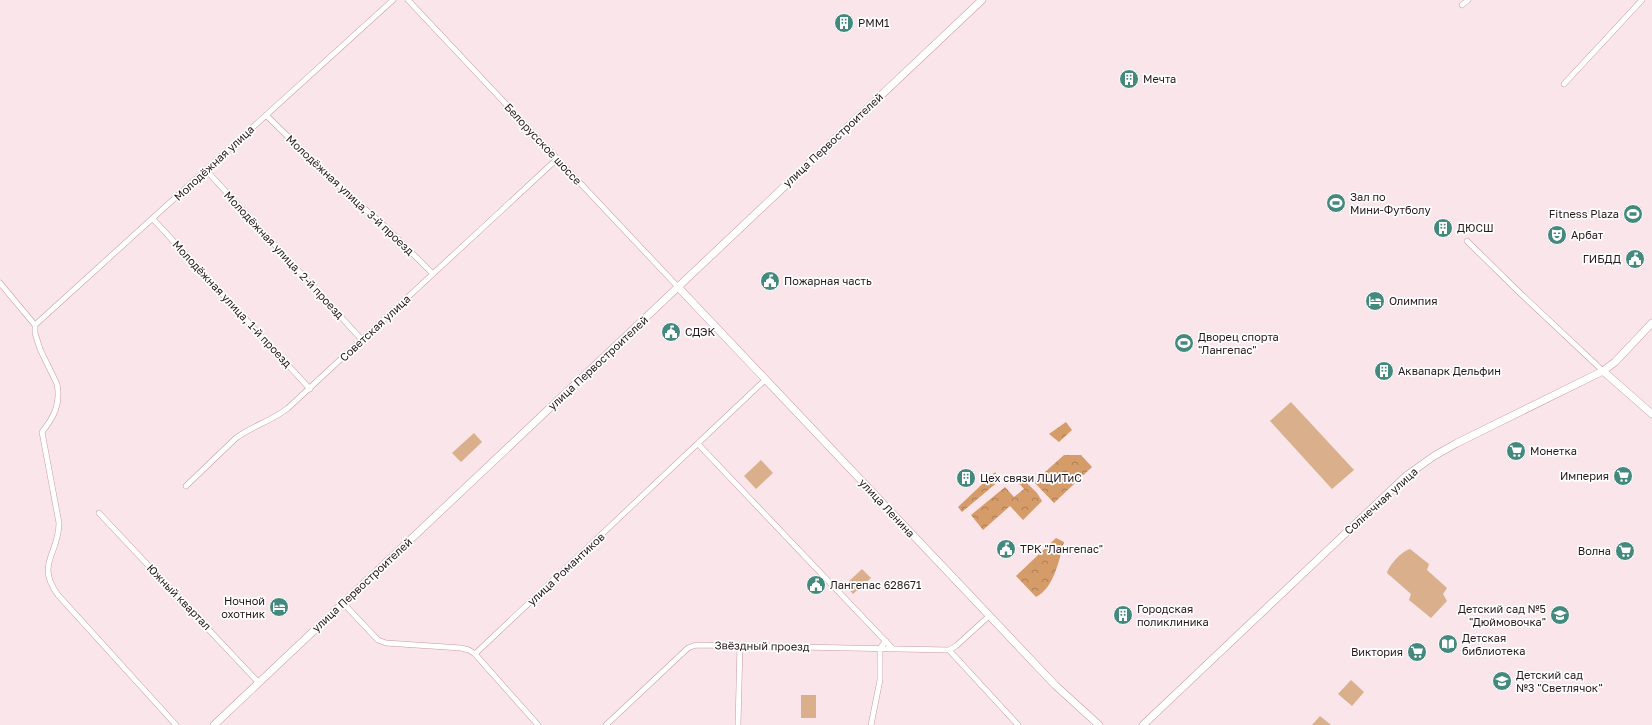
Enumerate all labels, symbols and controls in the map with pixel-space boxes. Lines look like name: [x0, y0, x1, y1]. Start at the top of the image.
building icon: РММ1: [833, 12, 855, 34]
place label: РММ1: [858, 16, 889, 29]
building icon: Мечта: [1118, 68, 1140, 90]
place label: Мечта: [1143, 72, 1176, 85]
street label: улица Первостроителей: [780, 90, 885, 189]
street label: Белорусское шоссе: [502, 100, 585, 187]
street label: Молодёжная улица: [171, 122, 256, 203]
street label: Молодёжная улица, 3-й проезд: [284, 132, 417, 257]
street label: Молодёжная улица, 2-й проезд: [222, 188, 347, 321]
place label: Зал по Мини-Футболу: [1350, 190, 1431, 216]
sports icon: Зал по Мини-Футболу: [1325, 192, 1347, 214]
sports icon: Fitness Plaza: [1622, 203, 1644, 225]
place label: Fitness Plaza: [1549, 207, 1619, 220]
building icon: ДЮСШ: [1432, 217, 1454, 239]
place label: ДЮСШ: [1457, 221, 1494, 234]
theatre icon: Арбат: [1546, 224, 1568, 246]
place label: Арбат: [1571, 228, 1604, 241]
street label: Молодёжная улица, 1-й проезд: [170, 238, 295, 370]
public building icon: ГИБДД: [1624, 248, 1646, 270]
place label: ГИБДД: [1583, 252, 1621, 265]
public building icon: Пожарная часть: [759, 270, 781, 292]
place label: Пожарная часть: [784, 274, 872, 287]
hotel icon: Олимпия: [1364, 290, 1386, 312]
street label: Советская улица: [337, 292, 413, 364]
place label: Олимпия: [1389, 294, 1437, 307]
street label: улица Первостроителей: [545, 313, 650, 412]
public building icon: СДЭК: [660, 321, 682, 343]
place label: СДЭК: [685, 325, 716, 338]
place label: Дворец спорта "Лангепас": [1198, 330, 1279, 356]
sports icon: Дворец спорта "Лангепас": [1173, 332, 1195, 354]
building icon: Аквапарк Дельфин: [1373, 360, 1395, 382]
place label: Аквапарк Дельфин: [1398, 364, 1501, 377]
supermarket icon: Монетка: [1505, 440, 1527, 462]
place label: Монетка: [1530, 444, 1577, 457]
street label: Солнечная улица: [1341, 464, 1420, 537]
supermarket icon: Империя: [1612, 465, 1634, 487]
building icon: Цех связи ЛЦИТиС: [955, 467, 977, 489]
place label: Империя: [1560, 469, 1609, 482]
place label: Цех связи ЛЦИТиС: [980, 471, 1082, 484]
street label: улица Ленина: [857, 476, 918, 540]
street label: улица Романтиков: [524, 530, 607, 608]
street label: улица Первостроителей: [309, 535, 414, 634]
public building icon: ТРК "Лангепас": [995, 538, 1017, 560]
supermarket icon: Волна: [1614, 540, 1636, 562]
place label: ТРК "Лангепас": [1020, 542, 1103, 555]
place label: Волна: [1578, 544, 1611, 557]
street label: Южный квартал: [145, 561, 214, 632]
public building icon: Лангепас 628671: [805, 574, 827, 596]
place label: Лангепас 628671: [830, 578, 921, 591]
place label: Ночной охотник: [221, 594, 266, 620]
hotel icon: Ночной охотник: [268, 596, 290, 618]
place label: Городская поликлиника: [1137, 602, 1209, 628]
place label: Детский сад №5 "Дюймовочка": [1458, 602, 1546, 628]
building icon: Городская поликлиника: [1112, 604, 1134, 626]
school or university icon: Детский сад №5 "Дюймовочка": [1549, 604, 1571, 626]
place label: Детская библиотека: [1462, 631, 1525, 657]
library icon: Детская библиотека: [1437, 633, 1459, 655]
street label: Звёздный проезд: [714, 638, 810, 653]
supermarket icon: Виктория: [1406, 641, 1428, 663]
place label: Виктория: [1351, 645, 1403, 658]
place label: Детский сад №3 "Светлячок": [1516, 668, 1603, 694]
school or university icon: Детский сад №3 "Светлячок": [1491, 670, 1513, 692]

